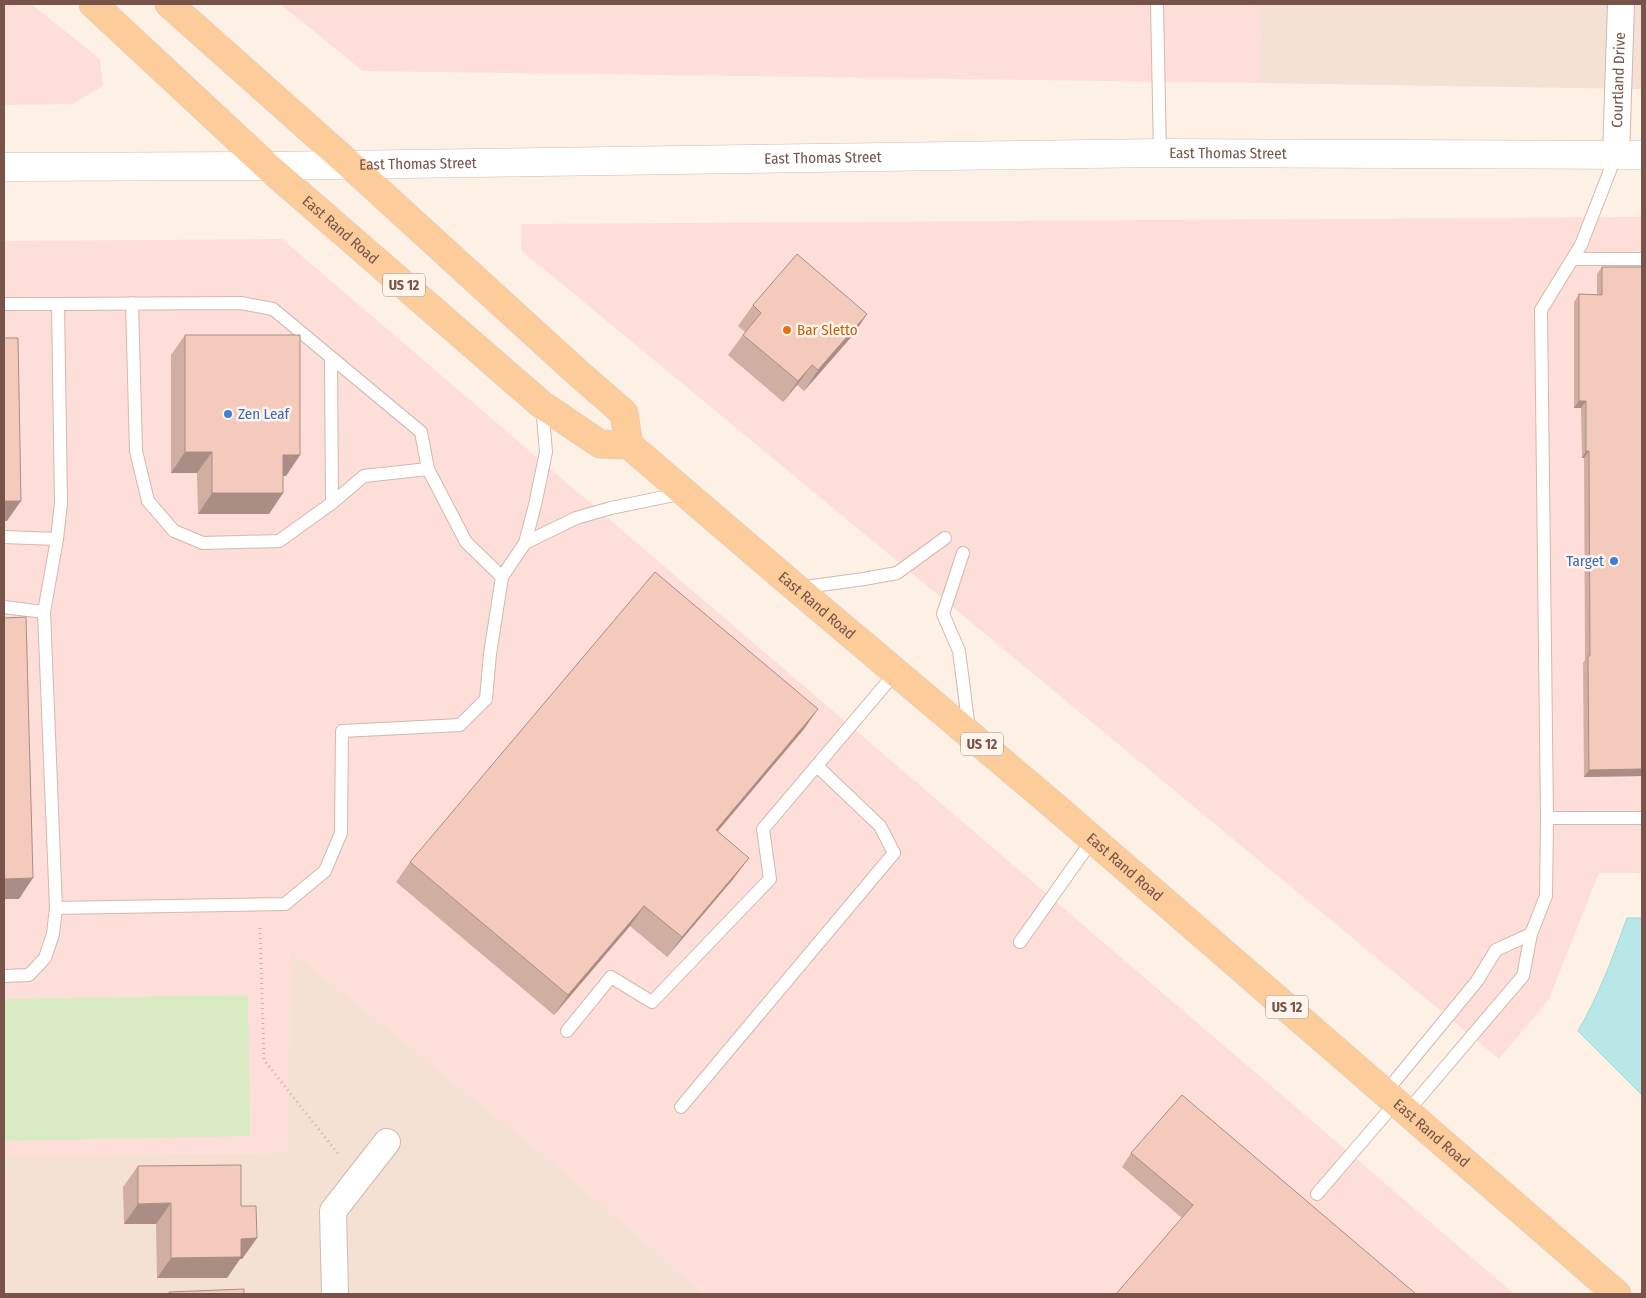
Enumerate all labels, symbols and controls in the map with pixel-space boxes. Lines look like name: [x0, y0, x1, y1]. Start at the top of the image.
street label: Courtland Drive: [1608, 32, 1629, 128]
street label: East Thomas Street: [1169, 144, 1287, 163]
street label: East Thomas Street: [764, 148, 882, 168]
street label: East Thomas Street: [359, 154, 477, 174]
street label: East Rand Road: [299, 192, 382, 268]
road number: US 12: [383, 274, 425, 296]
place label: Bar Sletto: [797, 321, 858, 339]
marker: Bar Sletto: [781, 324, 793, 336]
place label: Zen Leaf: [238, 405, 291, 423]
marker: Zen Leaf: [222, 408, 234, 420]
place label: Target: [1566, 552, 1604, 570]
marker: Target: [1608, 555, 1620, 567]
street label: East Rand Road: [775, 568, 859, 643]
road number: US 12: [961, 732, 1003, 756]
street label: East Rand Road: [1083, 829, 1166, 905]
road number: US 12: [1266, 996, 1308, 1019]
street label: East Rand Road: [1390, 1095, 1473, 1171]

